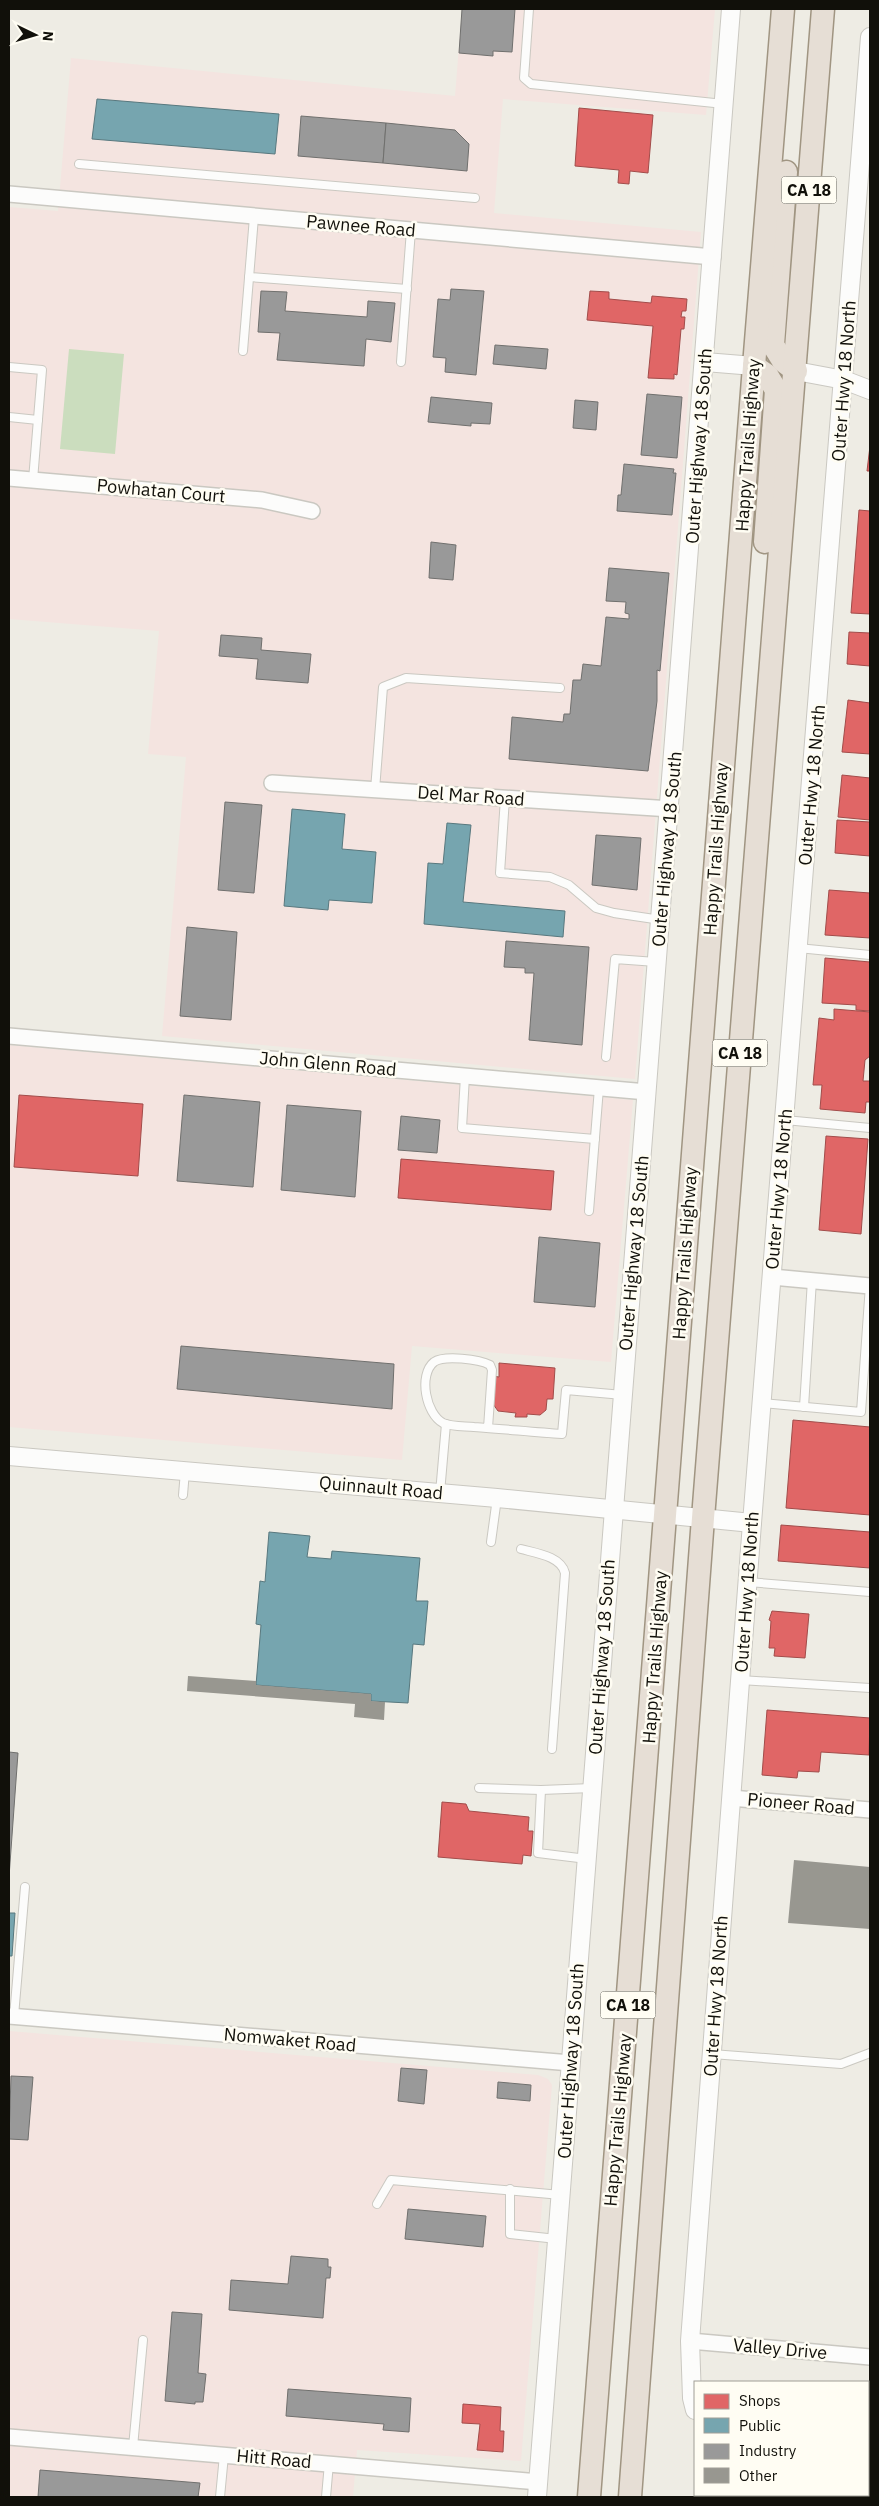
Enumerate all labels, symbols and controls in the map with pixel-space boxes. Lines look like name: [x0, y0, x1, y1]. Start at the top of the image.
north arrow: [10, 10, 60, 60]
text: N: [39, 30, 57, 42]
road number: CA 18: [782, 176, 836, 204]
street label: Pawnee Road: [305, 209, 417, 242]
street label: Outer Hwy 18 North: [826, 300, 861, 462]
street label: Outer Highway 18 South: [680, 347, 717, 545]
street label: Happy Trails Highway: [730, 358, 765, 532]
street label: Powhatan Court: [96, 473, 226, 508]
street label: Outer Hwy 18 North: [793, 703, 830, 866]
street label: Outer Highway 18 South: [646, 750, 687, 948]
street label: Happy Trails Highway: [698, 762, 733, 936]
street label: Del Mar Road: [417, 780, 525, 811]
road number: CA 18: [712, 1040, 768, 1066]
street label: John Glenn Road: [259, 1046, 397, 1081]
street label: Outer Hwy 18 North: [760, 1107, 797, 1270]
street label: Outer Highway 18 South: [613, 1154, 654, 1352]
street label: Happy Trails Highway: [667, 1166, 702, 1340]
street label: Quinnault Road: [318, 1471, 444, 1504]
street label: Outer Hwy 18 North: [729, 1511, 764, 1673]
street label: Outer Highway 18 South: [583, 1558, 620, 1756]
street label: Happy Trails Highway: [637, 1570, 672, 1744]
street label: Pioneer Road: [746, 1787, 856, 1820]
street label: Outer Hwy 18 North: [698, 1915, 733, 2077]
street label: Outer Highway 18 South: [552, 1962, 589, 2160]
road number: CA 18: [600, 1992, 656, 2018]
street label: Nomwaket Road: [223, 2022, 357, 2057]
street label: Happy Trails Highway: [598, 2033, 637, 2207]
street label: Valley Drive: [732, 2333, 828, 2364]
legend: [694, 2381, 869, 2496]
text: Shops: [739, 2391, 781, 2410]
text: Public: [739, 2416, 781, 2435]
text: Industry: [739, 2441, 797, 2460]
street label: Hitt Road: [236, 2444, 313, 2473]
text: Other: [739, 2466, 778, 2485]

